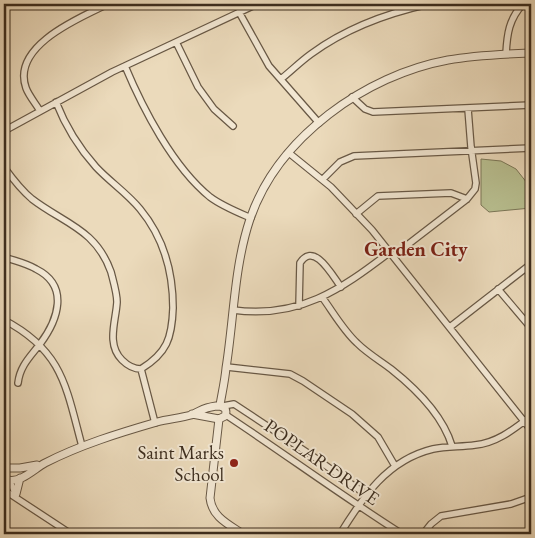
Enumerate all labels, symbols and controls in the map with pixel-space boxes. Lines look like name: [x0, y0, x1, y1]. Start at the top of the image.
district label: Garden City: [364, 236, 468, 262]
street label: POPLAR DRIVE: [260, 413, 385, 511]
place label: Saint Marks School: [137, 440, 224, 487]
marker: Saint Marks School: [228, 457, 240, 469]

